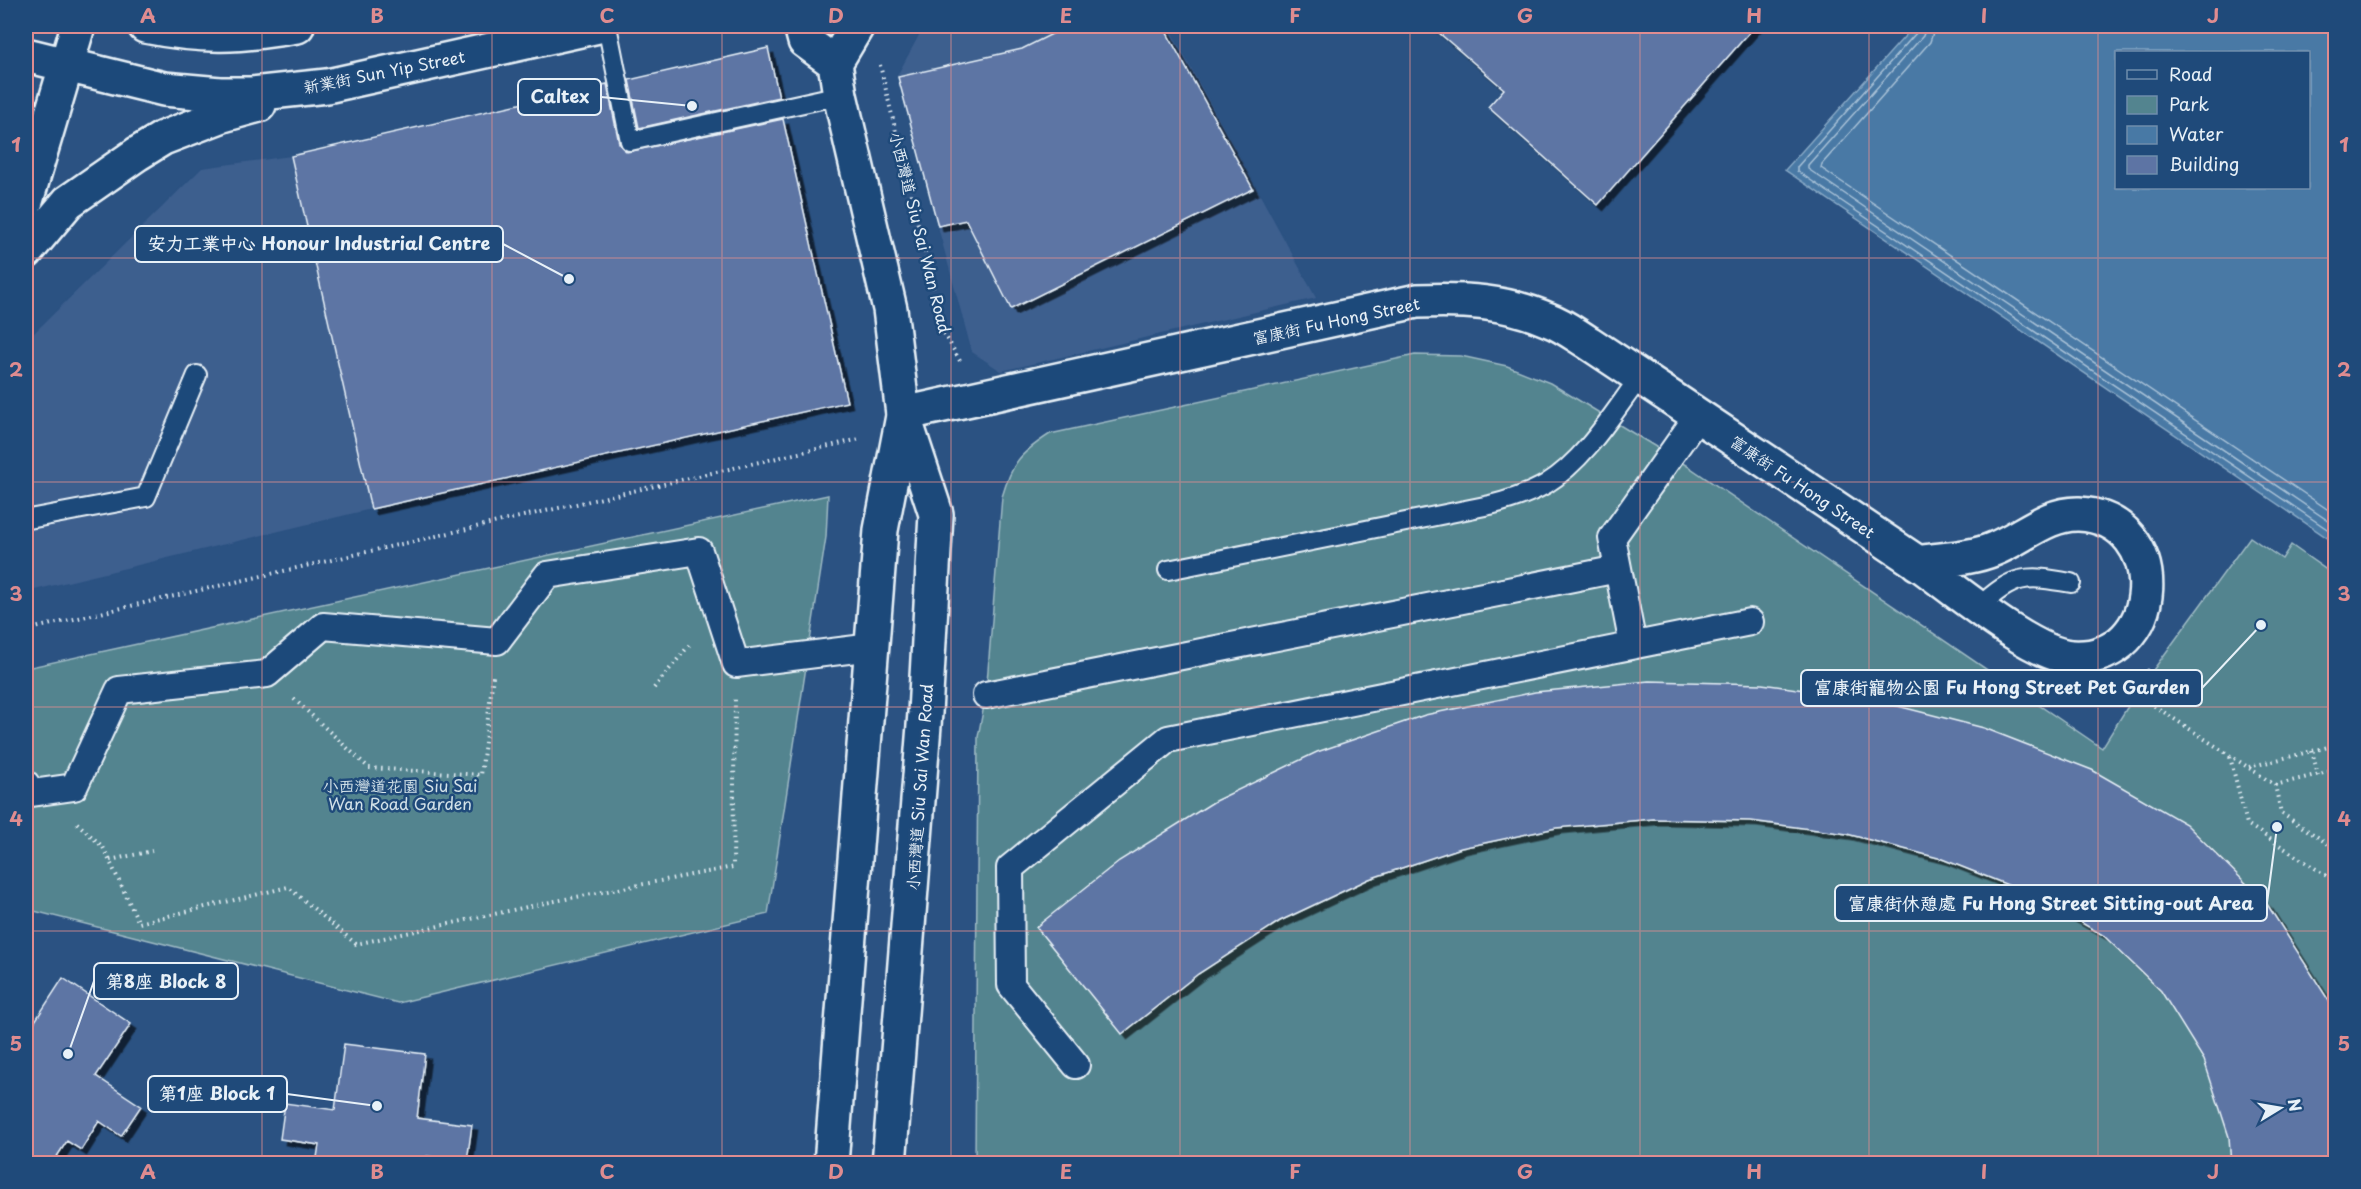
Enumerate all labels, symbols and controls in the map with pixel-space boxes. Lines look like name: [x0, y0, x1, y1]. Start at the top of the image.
text: A: [140, 0, 156, 30]
text: B: [370, 0, 384, 30]
text: C: [599, 0, 615, 30]
text: D: [828, 0, 844, 30]
text: E: [1060, 0, 1072, 30]
text: F: [1289, 0, 1301, 30]
text: G: [1517, 0, 1533, 30]
text: H: [1746, 0, 1762, 30]
text: I: [1981, 0, 1987, 30]
text: J: [2207, 0, 2219, 30]
street label: 新業街 Sun Yip Street: [301, 43, 467, 98]
legend: [2115, 51, 2310, 189]
text: Road: [2169, 60, 2213, 87]
callout: Caltex: [518, 79, 601, 115]
text: Caltex: [531, 82, 589, 109]
text: Park: [2169, 90, 2209, 117]
text: Water: [2169, 120, 2224, 147]
text: 1: [11, 129, 21, 159]
street label: 小西灣道 Siu Sai Wan Road: [884, 129, 958, 335]
text: 1: [2339, 129, 2349, 159]
text: Building: [2169, 150, 2239, 177]
callout: 安力工業中心 Honour Industrial Centre: [135, 226, 503, 262]
text: 安力工業中心 Honour Industrial Centre: [148, 229, 490, 256]
street label: 富康街 Fu Hong Street: [1250, 291, 1422, 349]
text: 2: [9, 354, 23, 384]
text: 2: [2337, 354, 2351, 384]
street label: 富康街 Fu Hong Street: [1726, 429, 1881, 544]
text: 3: [9, 578, 23, 608]
text: 3: [2337, 578, 2351, 608]
callout: 富康街寵物公園 Fu Hong Street Pet Garden: [1801, 670, 2202, 706]
text: 富康街寵物公園 Fu Hong Street Pet Garden: [1814, 673, 2190, 700]
street label: 小西灣道 Siu Sai Wan Road: [900, 683, 938, 891]
park label: 小西灣道花園 Siu Sai Wan Road Garden: [323, 773, 477, 815]
text: 4: [9, 803, 23, 833]
text: 4: [2337, 803, 2351, 833]
callout: 富康街休憩處 Fu Hong Street Sitting-out Area: [1835, 885, 2267, 921]
text: 富康街休憩處 Fu Hong Street Sitting-out Area: [1848, 889, 2254, 916]
callout: 第8座 Block 8: [94, 963, 238, 999]
text: 第8座 Block 8: [106, 967, 226, 994]
text: 5: [10, 1028, 22, 1058]
text: 5: [2338, 1028, 2350, 1058]
callout: 第1座 Block 1: [148, 1076, 287, 1112]
north arrow: [2250, 1078, 2310, 1138]
text: 第1座 Block 1: [159, 1079, 275, 1106]
text: N: [2283, 1096, 2309, 1113]
text: A: [140, 1156, 156, 1186]
text: B: [370, 1156, 384, 1186]
text: C: [599, 1156, 615, 1186]
text: D: [828, 1156, 844, 1186]
text: E: [1060, 1156, 1072, 1186]
text: F: [1289, 1156, 1301, 1186]
text: G: [1517, 1156, 1533, 1186]
text: H: [1746, 1156, 1762, 1186]
text: I: [1981, 1156, 1987, 1186]
text: J: [2207, 1156, 2219, 1186]

